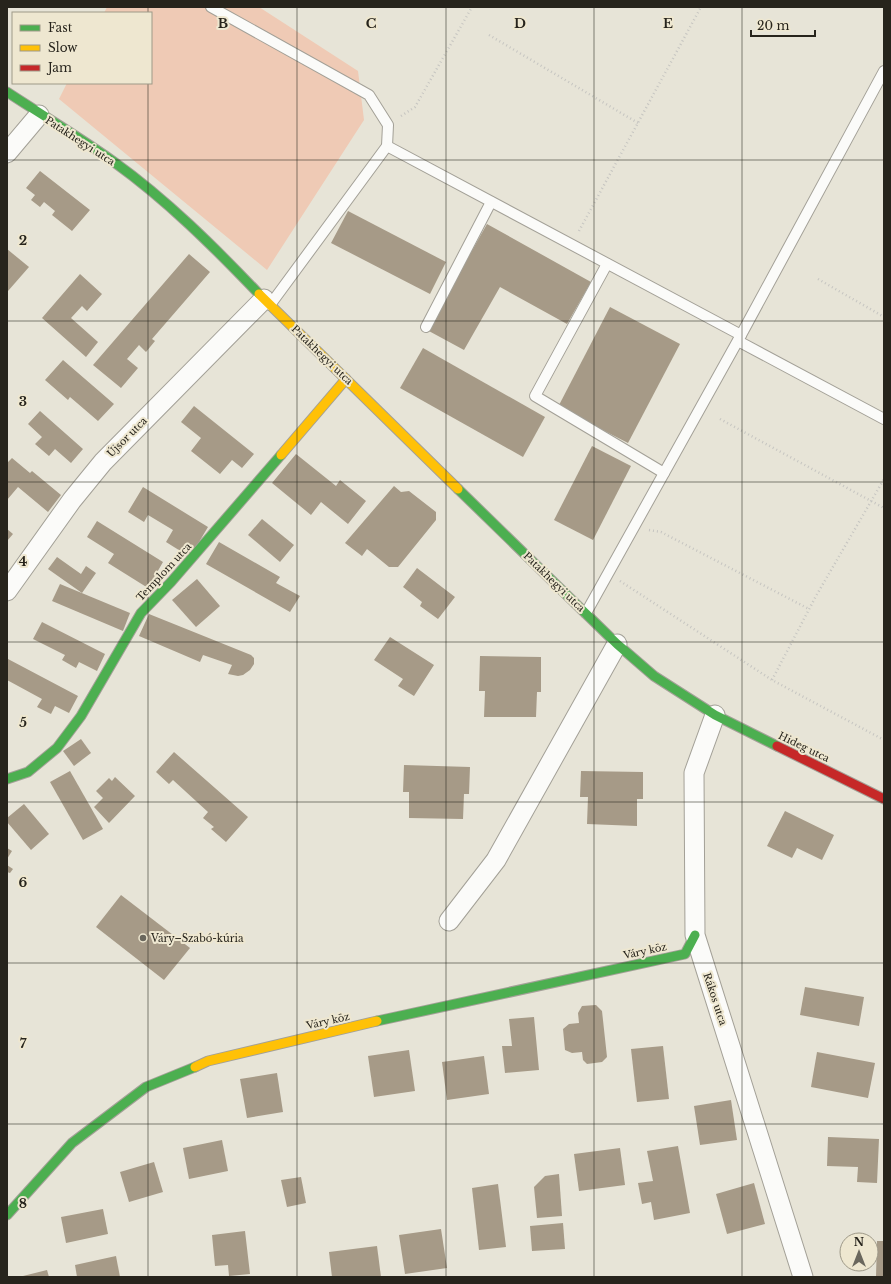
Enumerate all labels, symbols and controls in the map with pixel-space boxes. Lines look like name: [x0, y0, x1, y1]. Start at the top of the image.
legend: [12, 12, 152, 84]
scale bar: [751, 12, 815, 38]
text: B: [218, 15, 228, 32]
text: C: [366, 15, 377, 32]
text: D: [514, 15, 526, 32]
text: E: [663, 15, 673, 32]
text: 20 m: [757, 18, 789, 33]
text: Fast: [48, 20, 73, 35]
text: Slow: [48, 40, 78, 55]
text: Jam: [46, 60, 72, 75]
street label: Patakhegyi utca: [43, 114, 118, 169]
text: 2: [19, 232, 27, 249]
street label: Patakhegyi utca: [289, 322, 356, 388]
text: 3: [19, 393, 27, 410]
street label: Újsor utca: [104, 413, 150, 460]
street label: Templom utca: [134, 540, 195, 604]
street label: Patakhegyi utca: [521, 549, 588, 615]
text: 4: [19, 553, 28, 570]
text: 5: [19, 714, 27, 731]
street label: Hideg utca: [776, 729, 832, 765]
text: 6: [19, 874, 28, 891]
place label: Váry–Szabó-kúria: [150, 932, 244, 945]
marker: Váry–Szabó-kúria: [138, 933, 148, 943]
street label: Váry köz: [621, 940, 668, 962]
street label: Rákos utca: [700, 971, 730, 1027]
street label: Váry köz: [304, 1010, 351, 1033]
text: 7: [20, 1035, 27, 1052]
text: 8: [19, 1195, 27, 1212]
north arrow: [839, 1232, 879, 1272]
text: N: [854, 1235, 865, 1249]

